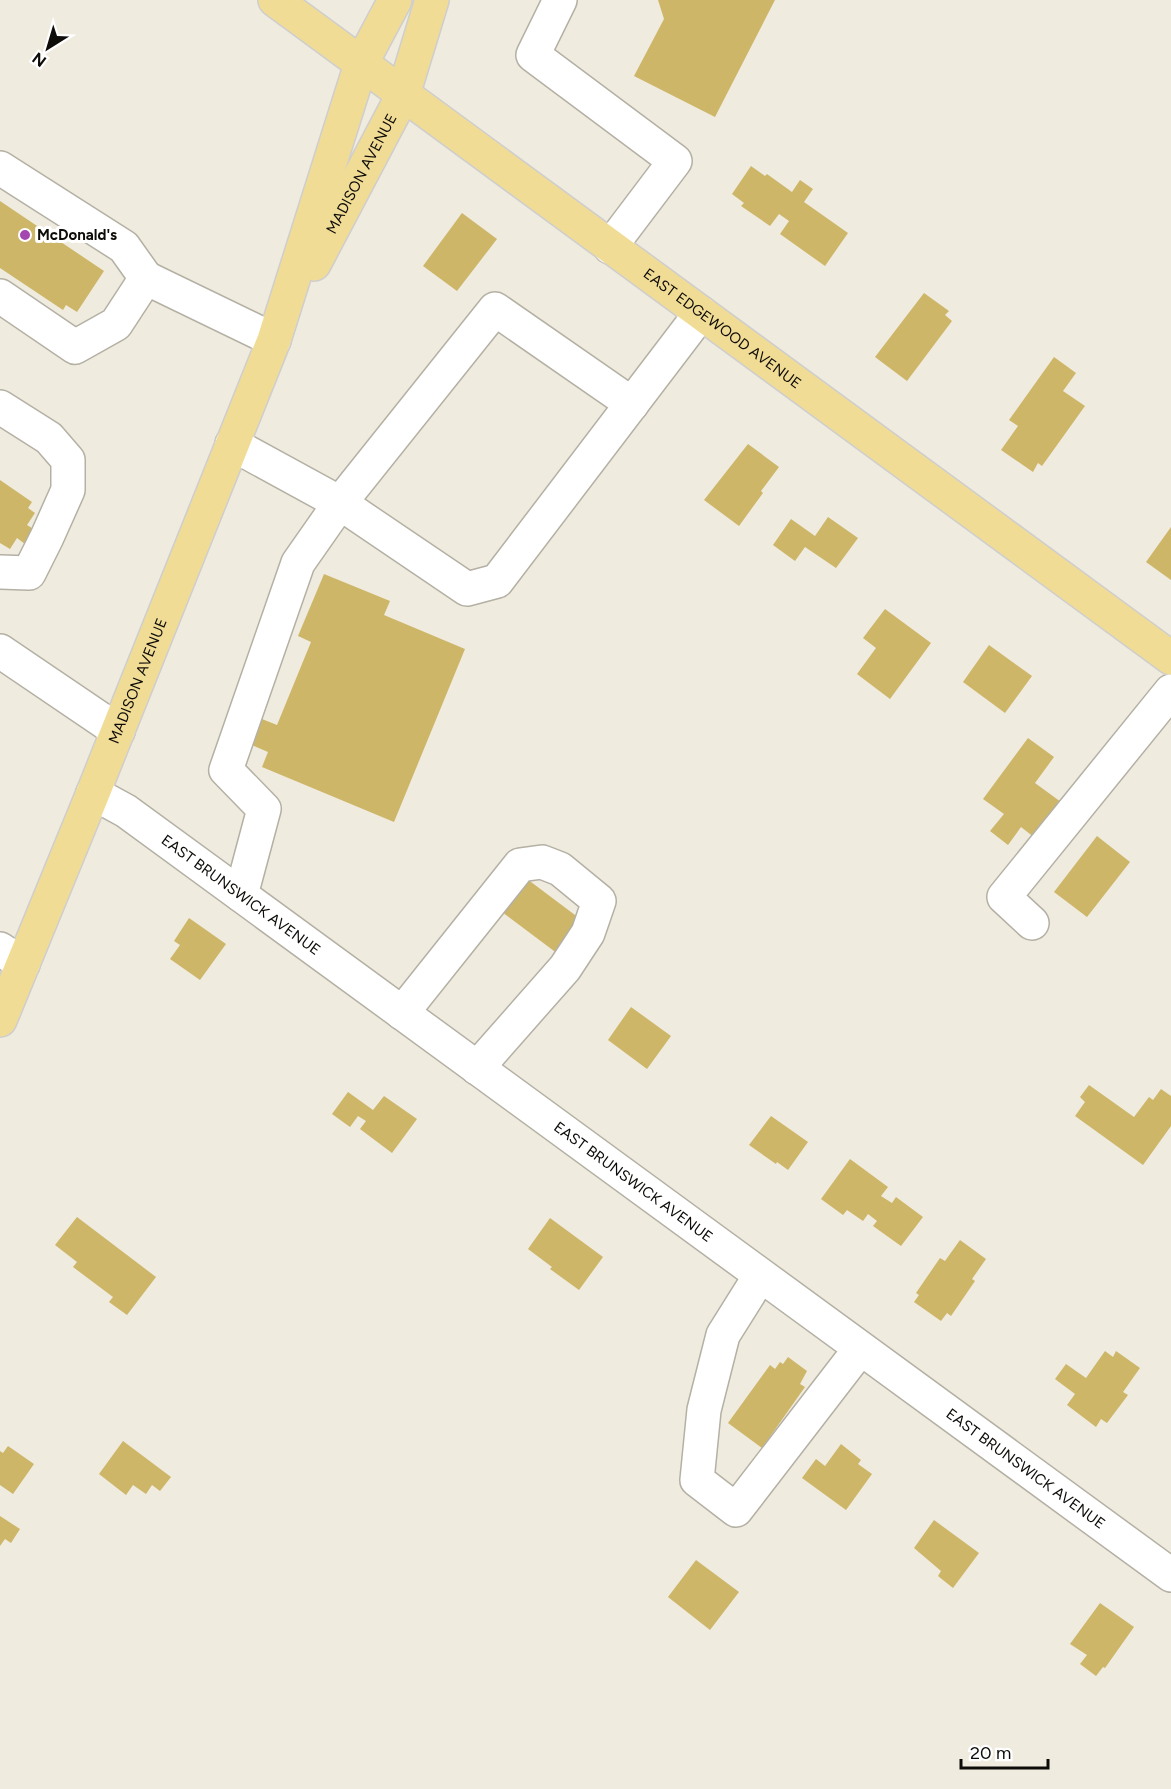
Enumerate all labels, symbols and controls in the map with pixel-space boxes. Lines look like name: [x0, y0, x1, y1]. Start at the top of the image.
north arrow: [18, 18, 78, 78]
text: N: [29, 48, 50, 71]
street label: MADISON AVENUE: [322, 111, 401, 237]
place label: McDonald's: [37, 226, 117, 244]
marker: McDonald's: [18, 228, 32, 242]
street label: EAST EDGEWOOD AVENUE: [640, 265, 805, 392]
street label: MADISON AVENUE: [105, 616, 171, 746]
street label: EAST BRUNSWICK AVENUE: [158, 831, 324, 959]
street label: EAST BRUNSWICK AVENUE: [550, 1118, 716, 1246]
street label: EAST BRUNSWICK AVENUE: [943, 1405, 1109, 1533]
scale bar: [961, 1732, 1048, 1770]
text: 20 m: [970, 1742, 1011, 1764]

